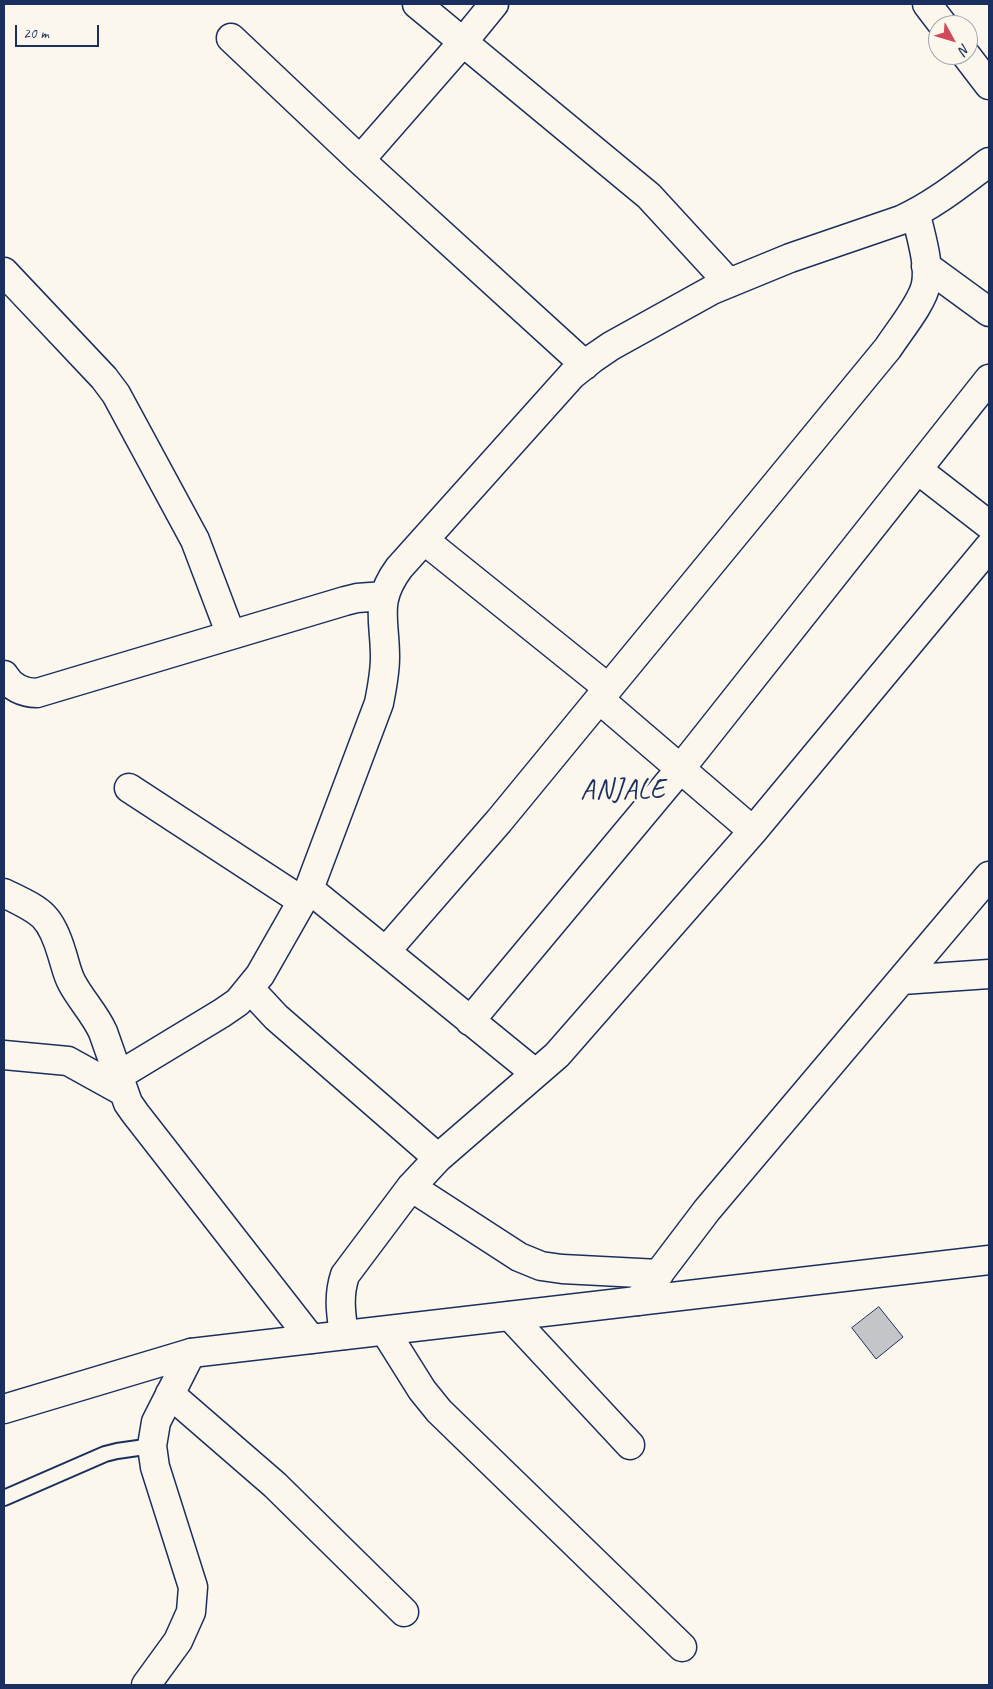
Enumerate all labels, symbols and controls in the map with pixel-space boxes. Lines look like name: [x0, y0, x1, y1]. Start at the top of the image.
scale bar: [18, 15, 101, 47]
north arrow: [928, 15, 978, 65]
text: 20 m: [23, 24, 49, 43]
text: N: [955, 40, 974, 58]
district label: ANJALE: [580, 774, 666, 808]

